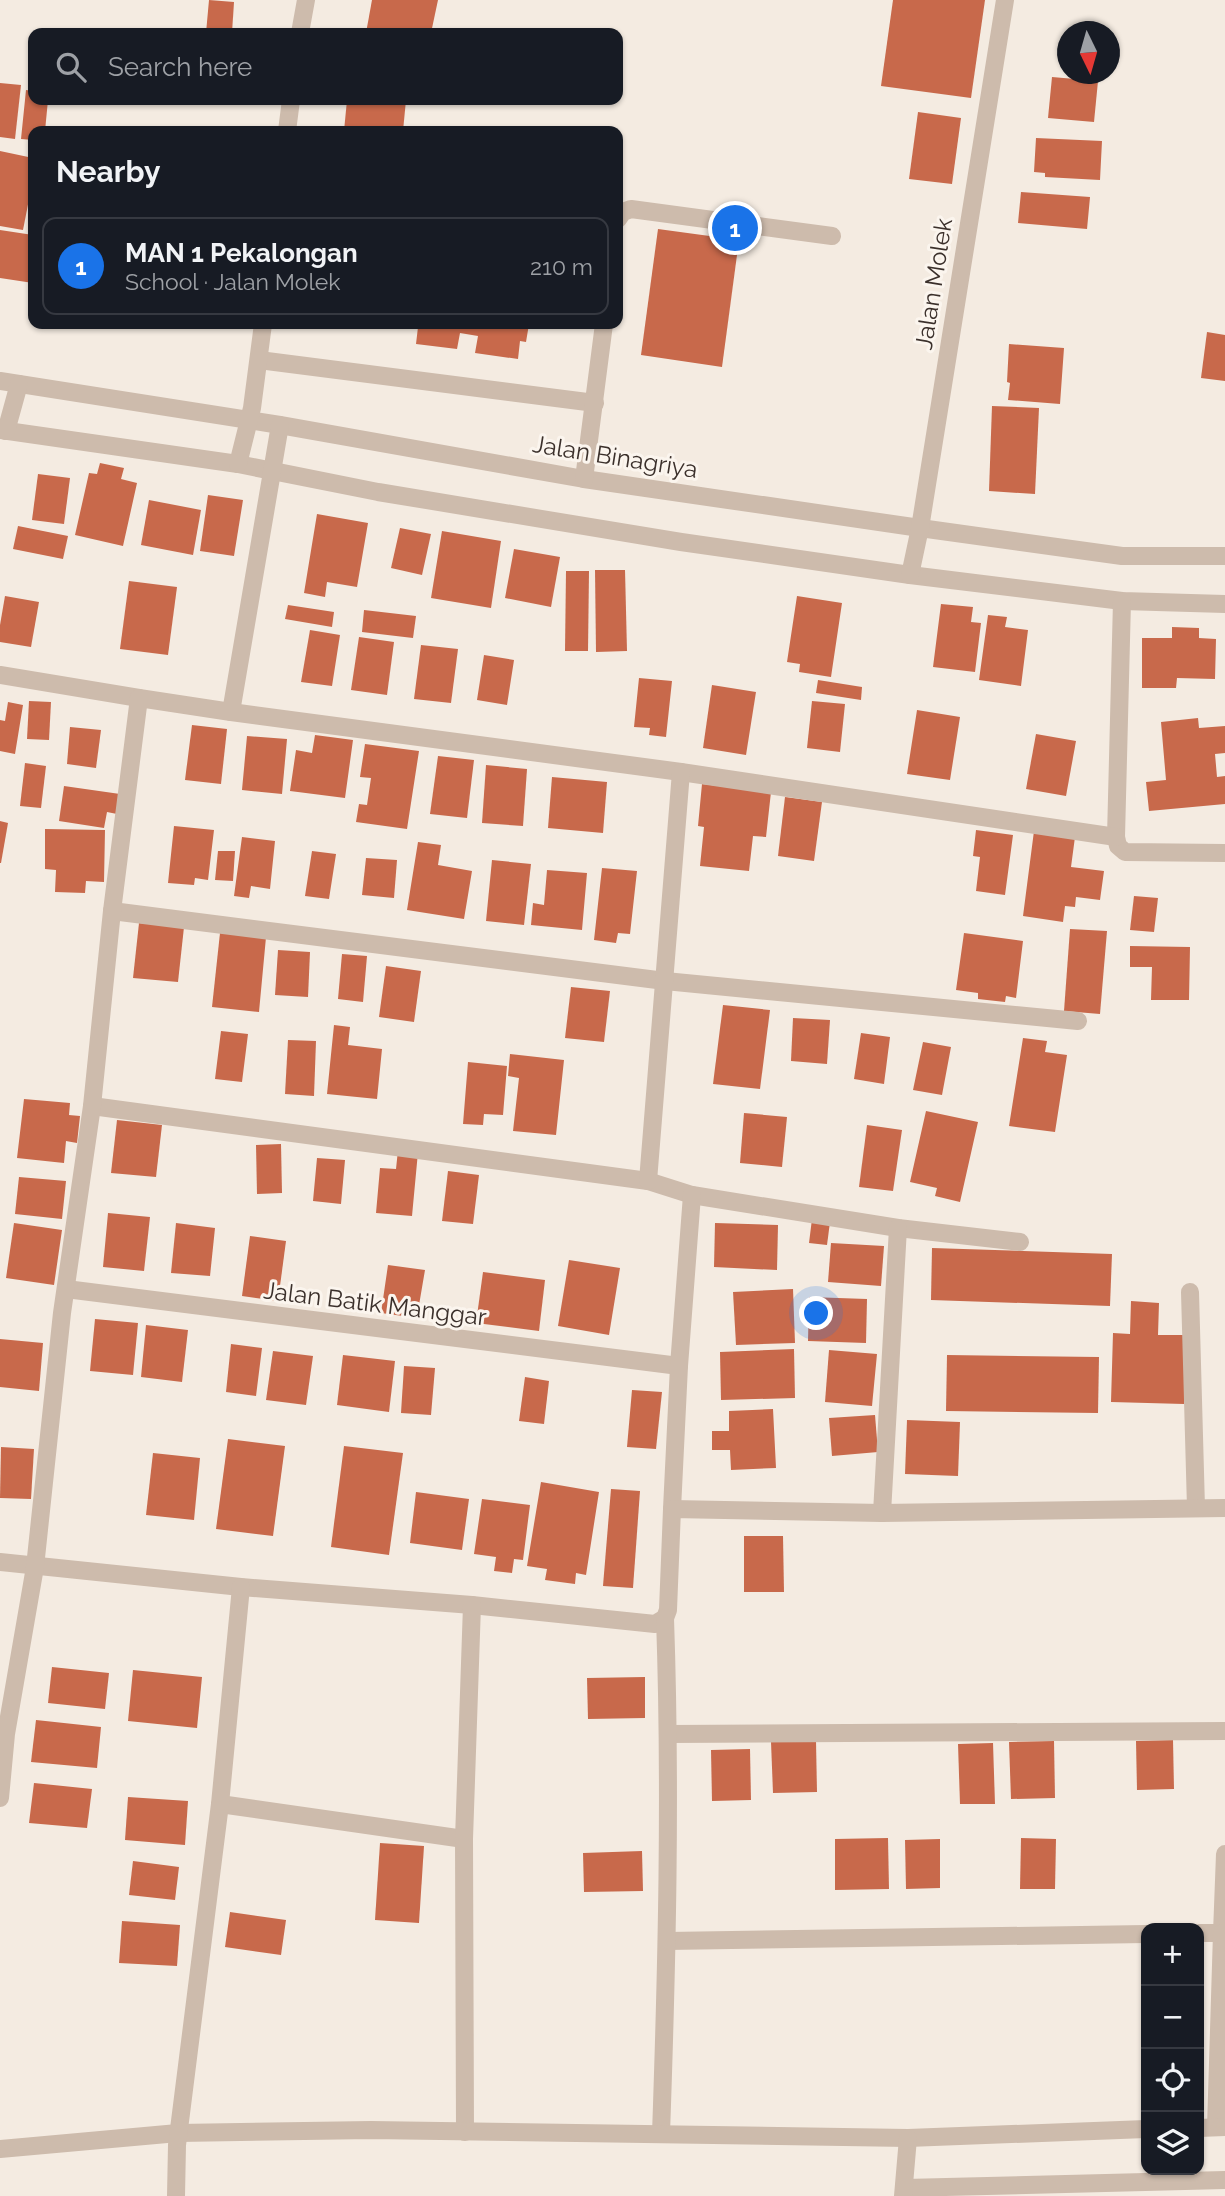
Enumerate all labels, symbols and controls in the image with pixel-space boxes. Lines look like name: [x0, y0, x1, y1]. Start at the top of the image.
north arrow: [1057, 21, 1120, 84]
search box: [28, 28, 623, 105]
icon: search: [52, 48, 90, 86]
text: Search here: [108, 52, 252, 82]
text: Nearby: [56, 154, 160, 189]
pin: 1: [712, 202, 758, 254]
street label: Jalan Molek: [909, 216, 958, 352]
text: MAN 1 Pekalongan: [125, 238, 358, 268]
text: 1: [75, 253, 87, 280]
text: 210 m: [530, 253, 593, 280]
text: School · Jalan Molek: [125, 268, 340, 295]
street label: Jalan Binagriya: [530, 429, 700, 484]
street label: Jalan Batik Manggar: [262, 1275, 489, 1332]
your location: [799, 1296, 833, 1330]
map controls: [1141, 1923, 1204, 2175]
button: +: [1141, 1923, 1204, 1986]
button: −: [1141, 1986, 1204, 2049]
button: locate: [1141, 2049, 1204, 2112]
button: layers: [1141, 2112, 1204, 2175]

